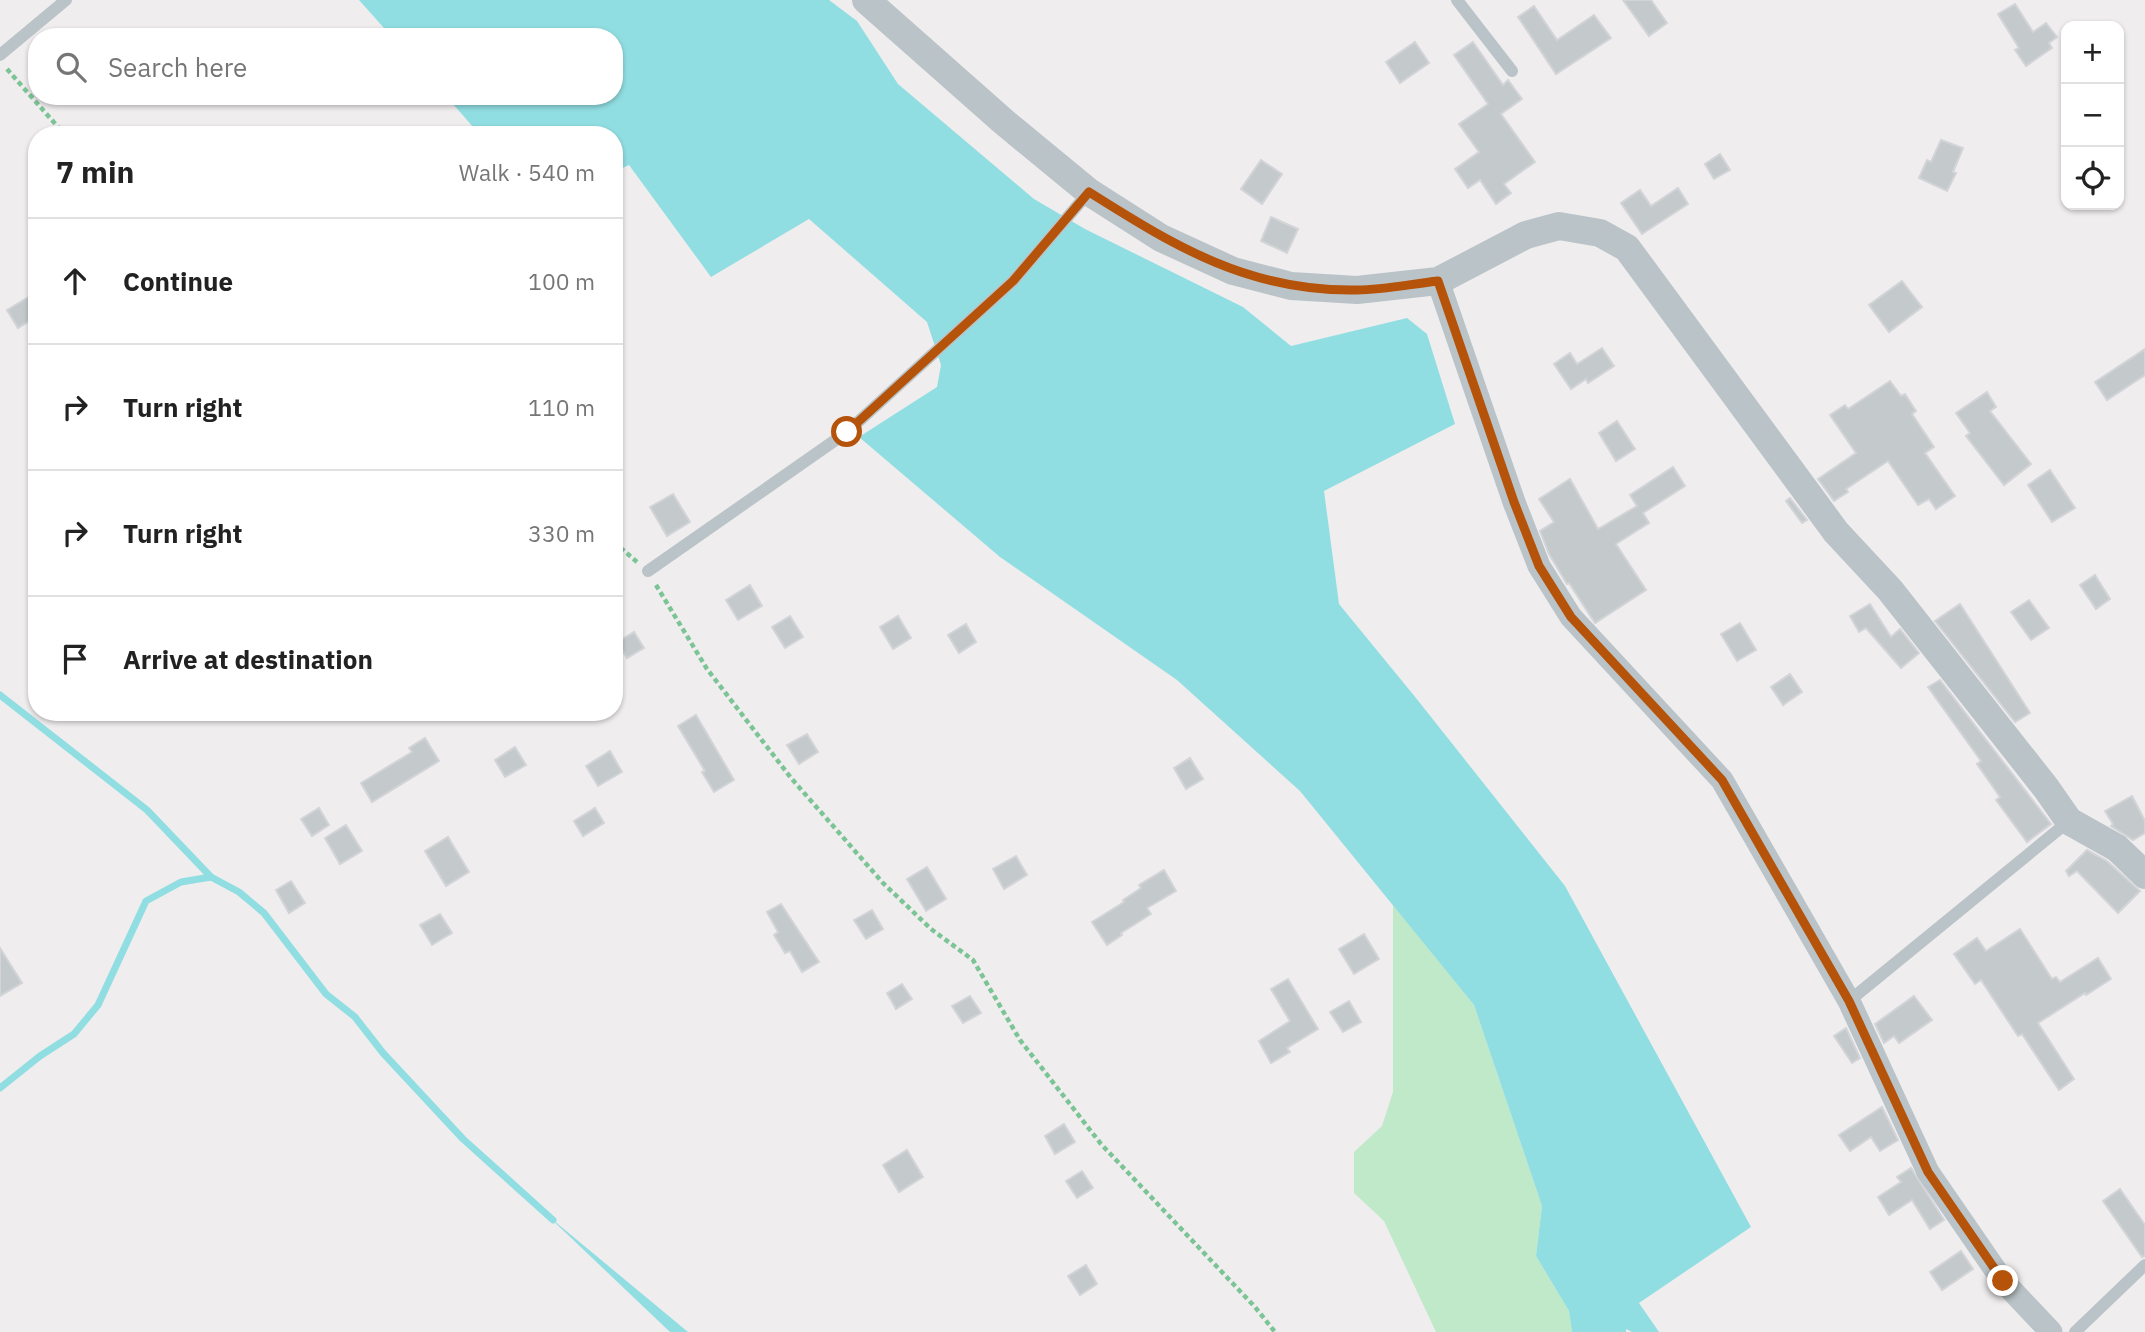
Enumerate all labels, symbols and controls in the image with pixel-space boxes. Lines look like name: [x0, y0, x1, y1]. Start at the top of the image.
map controls: [2061, 21, 2124, 210]
button: +: [2061, 21, 2124, 84]
search box: [28, 28, 623, 105]
icon: search: [52, 48, 90, 86]
text: Search here: [108, 50, 247, 84]
button: −: [2061, 84, 2124, 147]
button: locate: [2061, 147, 2124, 210]
text: 7 min: [56, 152, 134, 191]
text: Walk · 540 m: [459, 157, 595, 187]
icon: ahead: [56, 262, 94, 300]
text: Continue: [123, 264, 233, 298]
text: 100 m: [528, 266, 595, 296]
icon: right: [56, 388, 94, 426]
text: Turn right: [123, 390, 242, 424]
text: 110 m: [528, 392, 595, 422]
route start: [831, 416, 862, 447]
icon: right: [56, 514, 94, 552]
text: Turn right: [123, 516, 242, 550]
text: 330 m: [528, 518, 595, 548]
icon: arrive: [56, 640, 94, 678]
text: Arrive at destination: [123, 642, 373, 676]
route end: [1987, 1265, 2018, 1296]

